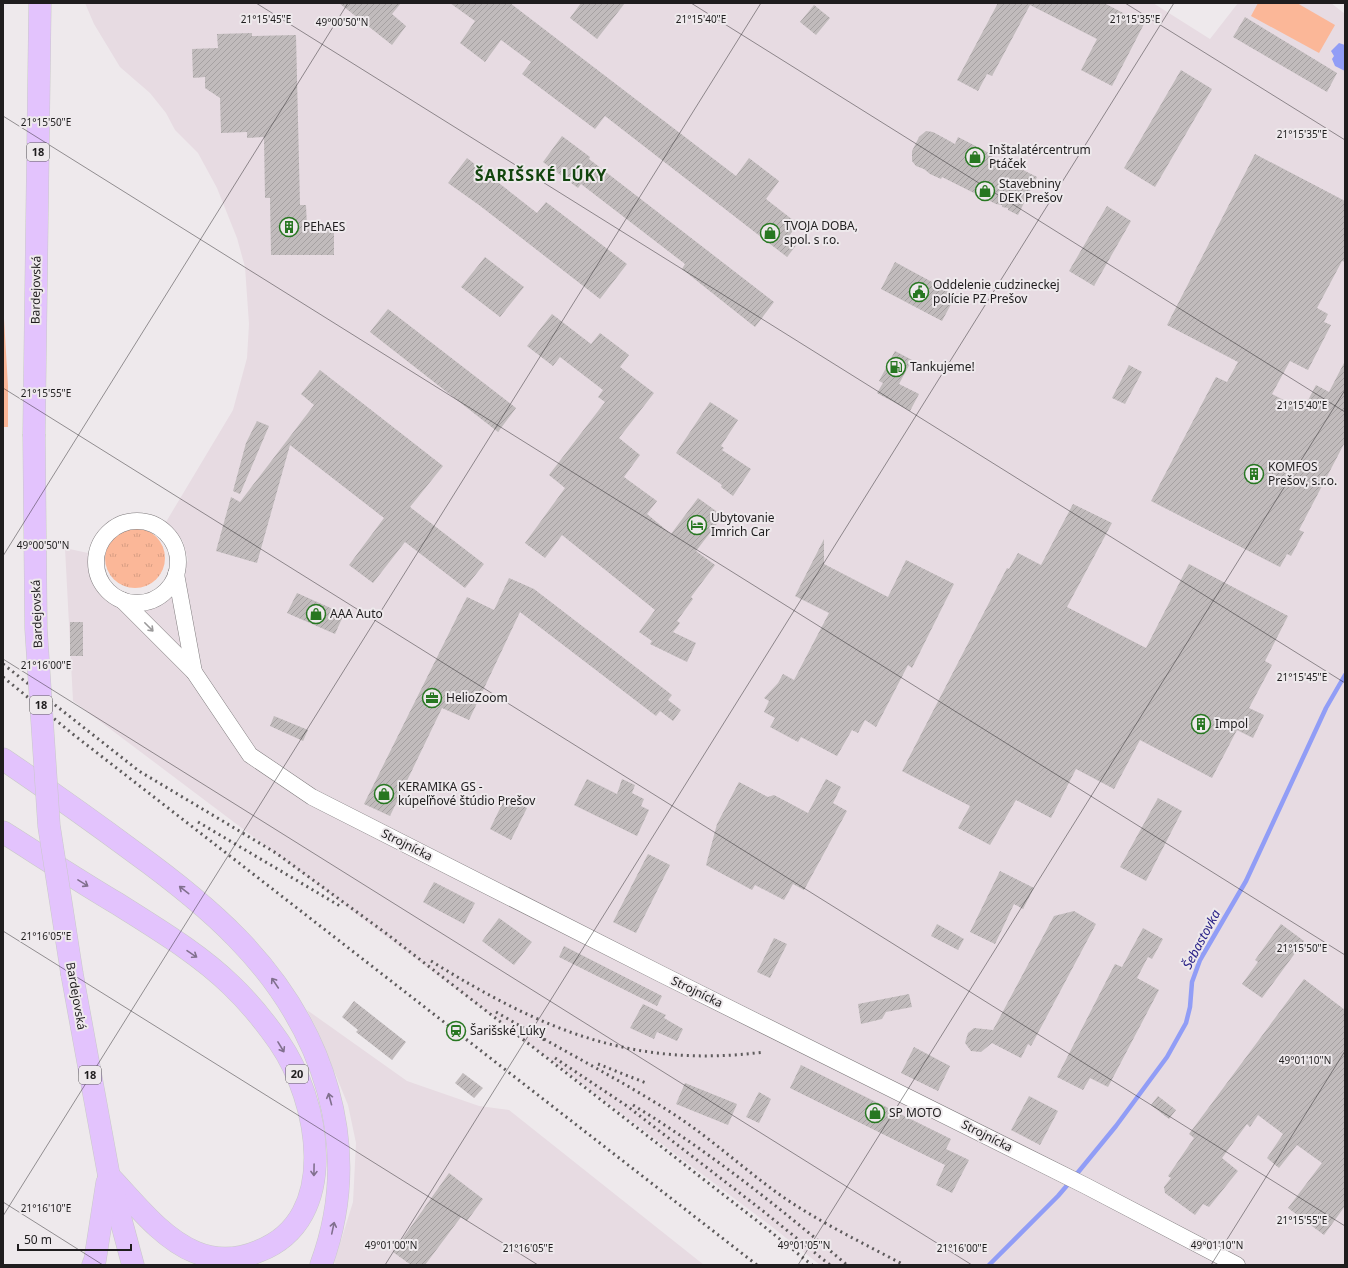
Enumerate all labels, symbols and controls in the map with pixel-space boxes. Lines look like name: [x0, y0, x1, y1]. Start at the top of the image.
text: 21°15'45"E: [241, 12, 291, 26]
text: 21°15'40"E: [676, 12, 726, 26]
text: 21°15'35"E: [1110, 12, 1160, 26]
text: 49°00'50"N: [316, 15, 368, 29]
text: 21°15'50"E: [21, 115, 71, 129]
text: 21°15'35"E: [1277, 127, 1327, 141]
place label: Inštalatércentrum Ptáček: [989, 141, 1091, 172]
road number: 18: [27, 143, 49, 161]
shop icon: Inštalatércentrum Ptáček: [964, 146, 986, 168]
district label: ŠARIŠSKÉ LÚKY: [475, 164, 607, 186]
place label: Stavebniny DEK Prešov: [999, 175, 1063, 206]
shop icon: Stavebniny DEK Prešov: [974, 180, 996, 202]
building icon: PEhAES: [278, 216, 300, 238]
place label: TVOJA DOBA, spol. s r.o.: [784, 217, 858, 248]
place label: PEhAES: [303, 218, 346, 235]
shop icon: TVOJA DOBA, spol. s r.o.: [759, 222, 781, 244]
street label: Bardejovská: [26, 256, 45, 324]
place label: Oddelenie cudzineckej polície PZ Prešov: [933, 276, 1060, 307]
public building icon: Oddelenie cudzineckej polície PZ Prešov: [908, 281, 930, 303]
fuel station icon: Tankujeme!: [885, 356, 907, 378]
place label: Tankujeme!: [910, 358, 975, 375]
text: 21°15'55"E: [21, 386, 71, 400]
text: 21°15'40"E: [1277, 398, 1327, 412]
place label: KOMFOS Prešov, s.r.o.: [1268, 458, 1337, 489]
building icon: KOMFOS Prešov, s.r.o.: [1243, 463, 1265, 485]
place label: Ubytovanie Imrich Car: [711, 509, 775, 540]
hotel icon: Ubytovanie Imrich Car: [686, 514, 708, 536]
text: 49°00'50"N: [17, 538, 69, 552]
street label: Bardejovská: [27, 579, 46, 649]
shop icon: AAA Auto: [305, 603, 327, 625]
place label: AAA Auto: [330, 605, 383, 622]
one-way arrow: [144, 622, 154, 632]
text: 21°16'00"E: [21, 658, 71, 672]
text: 21°15'45"E: [1277, 670, 1327, 684]
office icon: HelioZoom: [421, 687, 443, 709]
place label: HelioZoom: [446, 689, 508, 706]
road number: 18: [30, 696, 52, 714]
building icon: Impol: [1190, 713, 1212, 735]
place label: Impol: [1215, 715, 1248, 732]
place label: KERAMIKA GS - kúpeľňové štúdio Prešov: [398, 778, 536, 809]
shop icon: KERAMIKA GS - kúpeľňové štúdio Prešov: [373, 783, 395, 805]
street label: Strojnícka: [379, 824, 436, 865]
one-way arrow: [77, 879, 88, 887]
one-way arrow: [179, 885, 190, 894]
water label: Šebastovka: [1178, 906, 1224, 972]
text: 21°16'05"E: [21, 929, 71, 943]
text: 21°15'50"E: [1277, 941, 1327, 955]
one-way arrow: [186, 950, 198, 958]
street label: Bardejovská: [62, 961, 91, 1031]
street label: Strojnícka: [669, 972, 726, 1011]
one-way arrow: [270, 977, 279, 988]
station icon: Šarišské Lúky: [445, 1020, 467, 1042]
place label: Šarišské Lúky: [470, 1022, 546, 1039]
one-way arrow: [278, 1041, 286, 1053]
text: 49°01'10"N: [1279, 1053, 1331, 1067]
road number: 20: [286, 1065, 308, 1083]
road number: 18: [79, 1066, 101, 1084]
one-way arrow: [326, 1093, 333, 1106]
shop icon: SP MOTO: [864, 1102, 886, 1124]
place label: SP MOTO: [889, 1104, 942, 1121]
street label: Strojnícka: [959, 1115, 1016, 1156]
one-way arrow: [310, 1163, 318, 1176]
text: 21°16'10"E: [21, 1201, 71, 1215]
text: 21°15'55"E: [1277, 1213, 1327, 1227]
one-way arrow: [329, 1222, 337, 1235]
scale bar: [18, 1226, 131, 1252]
text: 50 m: [24, 1231, 52, 1248]
text: 49°01'00"N: [365, 1238, 417, 1252]
text: 49°01'05"N: [778, 1238, 830, 1252]
text: 49°01'10"N: [1191, 1238, 1243, 1252]
text: 21°16'05"E: [503, 1241, 553, 1255]
text: 21°16'00"E: [937, 1241, 987, 1255]

